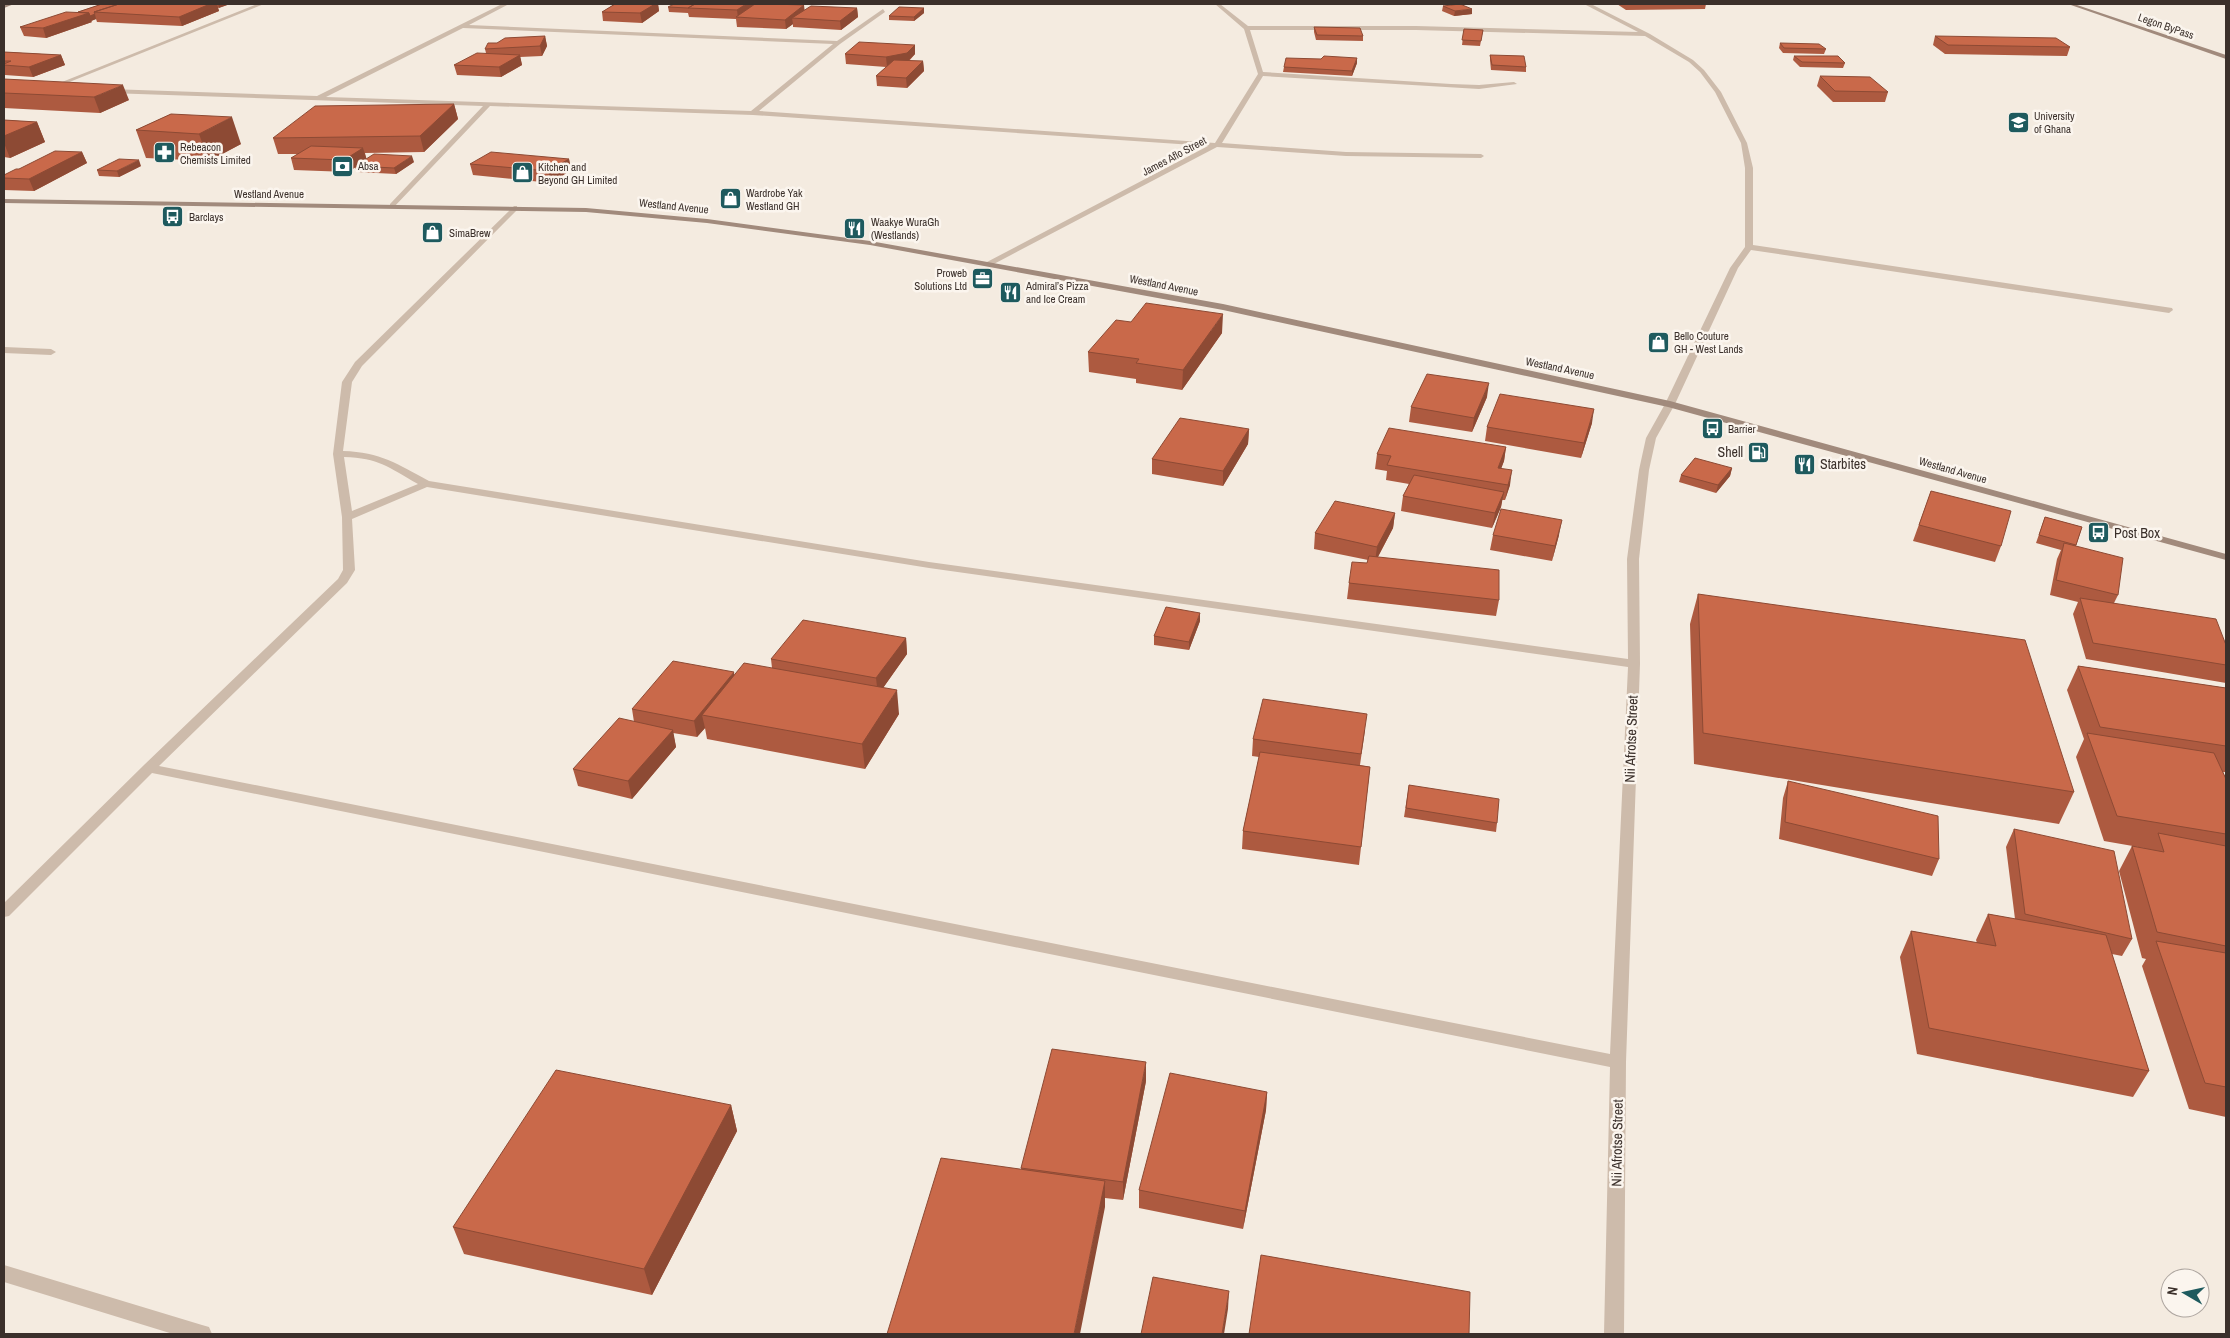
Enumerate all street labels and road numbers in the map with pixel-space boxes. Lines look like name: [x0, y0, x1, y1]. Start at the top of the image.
street label: Legon ByPass: [2136, 10, 2196, 42]
street label: James Aflo Street: [1140, 133, 1209, 179]
street label: Westland Avenue: [234, 187, 304, 201]
street label: Westland Avenue: [639, 195, 709, 217]
street label: Westland Avenue: [1128, 271, 1200, 299]
street label: Westland Avenue: [1524, 354, 1596, 382]
street label: Westland Avenue: [1917, 454, 1989, 486]
street label: Nii Afrotse Street: [1620, 695, 1642, 783]
street label: Nii Afrotse Street: [1607, 1099, 1627, 1187]

